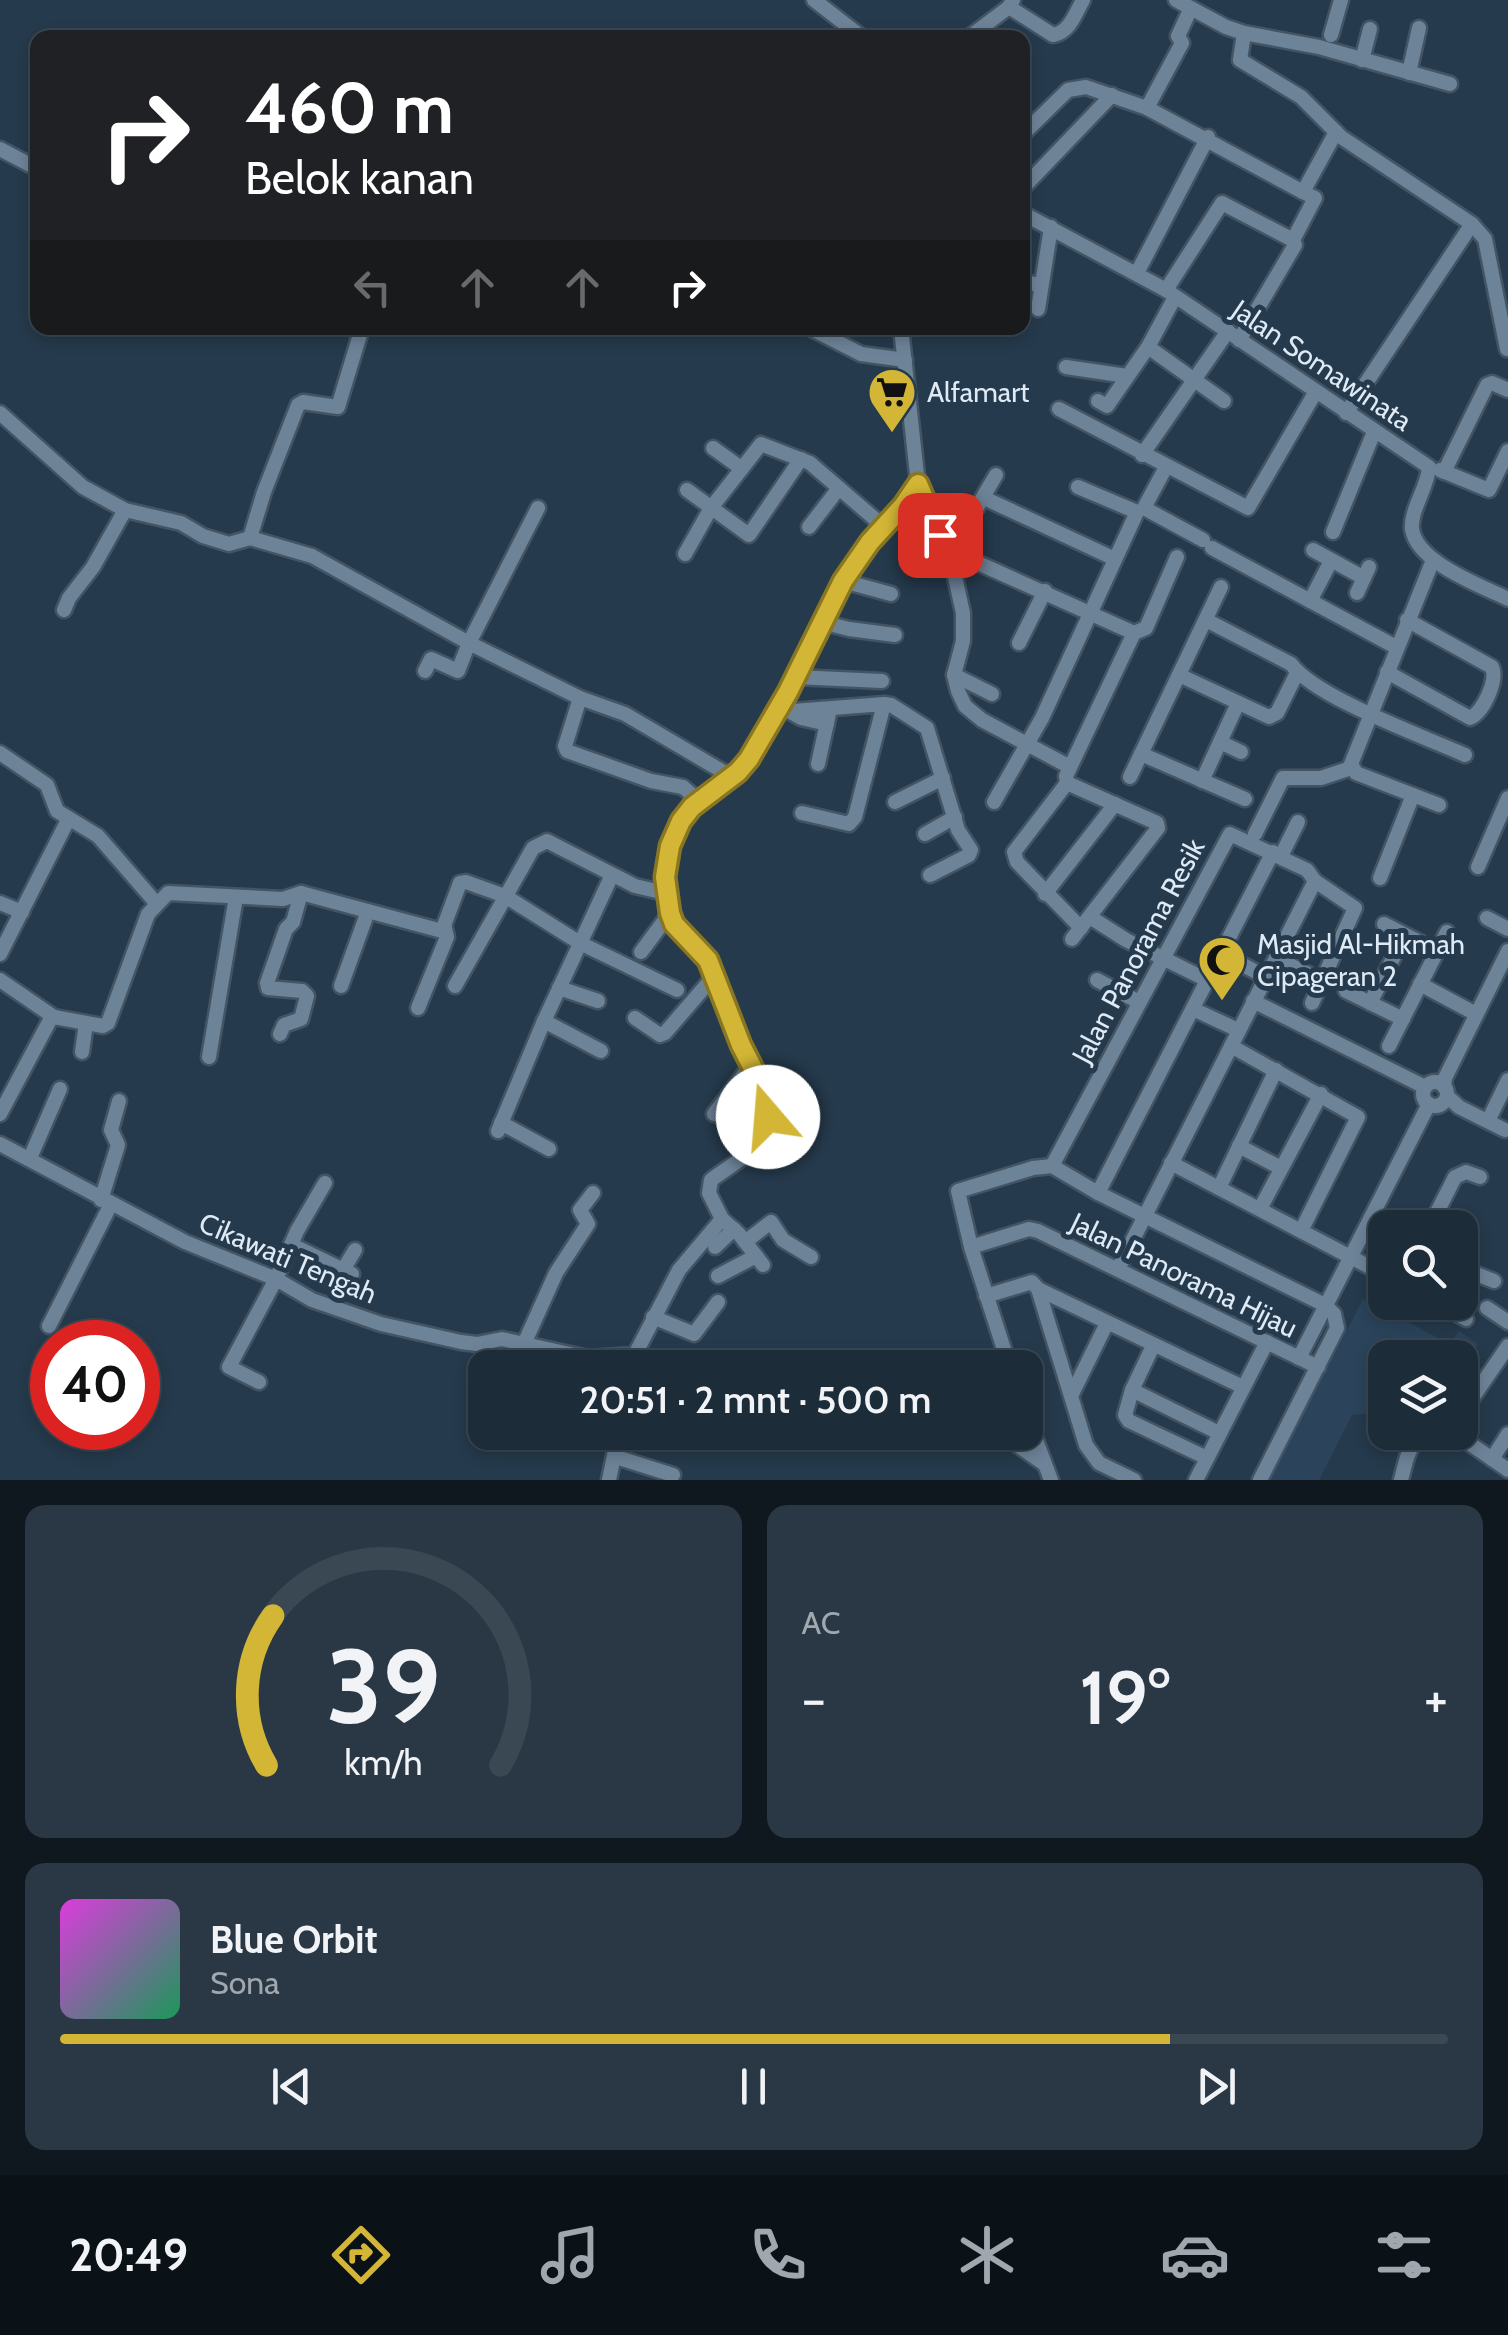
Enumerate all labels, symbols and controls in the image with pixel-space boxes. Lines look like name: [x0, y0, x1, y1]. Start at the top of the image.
text: 460 m: [245, 65, 454, 151]
icon: right: [80, 70, 210, 200]
text: Belok kanan: [245, 151, 474, 205]
icon: left: [345, 260, 400, 315]
icon: ahead: [450, 260, 505, 315]
icon: ahead: [555, 260, 610, 315]
icon: right: [660, 260, 715, 315]
street label: Jalan Somawinata: [1225, 292, 1419, 438]
supermarket icon: Alfamart: [866, 366, 918, 434]
place label: Alfamart: [927, 375, 1030, 409]
pin: [898, 493, 983, 578]
icon: arrive: [913, 508, 968, 563]
street label: Jalan Panorama Resik: [1064, 832, 1212, 1070]
place label: Masjid Al-Hikmah Cipageran 2: [1257, 927, 1465, 993]
mosque icon: Masjid Al-Hikmah Cipageran 2: [1196, 934, 1248, 1002]
position arrow: [716, 1065, 820, 1169]
street label: Cikawati Tengah: [194, 1205, 382, 1311]
street label: Jalan Panorama Hijau: [1064, 1205, 1303, 1345]
map controls: [1368, 1210, 1478, 1450]
button: search: [1368, 1210, 1478, 1320]
speed limit sign: 40: [30, 1320, 160, 1450]
button: layers: [1368, 1340, 1478, 1450]
text: 20:51 · 2 mnt · 500 m: [580, 1376, 931, 1423]
text: AC: [802, 1603, 841, 1642]
text: 39: [326, 1623, 441, 1749]
text: 19°: [1079, 1652, 1170, 1743]
text: −: [802, 1665, 826, 1732]
text: +: [1424, 1665, 1448, 1732]
text: km/h: [344, 1741, 422, 1784]
text: Blue Orbit: [210, 1916, 378, 1963]
text: Sona: [210, 1963, 280, 2002]
icon: previous: [264, 2059, 319, 2114]
icon: pause: [726, 2059, 781, 2114]
icon: next: [1189, 2059, 1244, 2114]
icon: directions: [326, 2220, 396, 2290]
icon: music: [535, 2220, 605, 2290]
icon: phone: [743, 2220, 813, 2290]
icon: climate: [952, 2220, 1022, 2290]
icon: car: [1160, 2220, 1230, 2290]
icon: filters: [1369, 2220, 1439, 2290]
text: 20:49: [69, 2228, 188, 2282]

